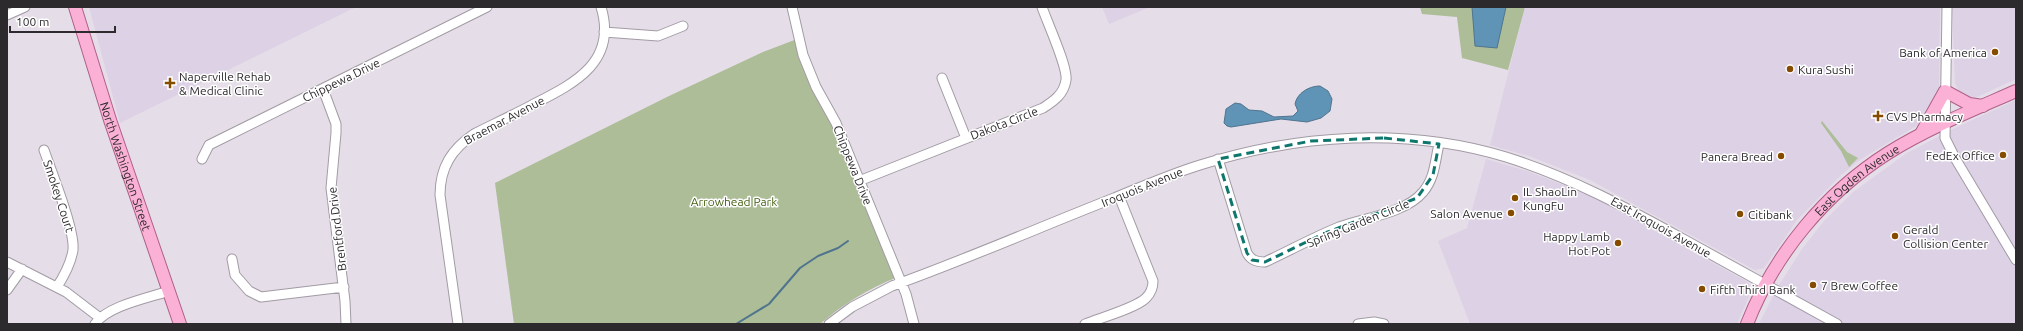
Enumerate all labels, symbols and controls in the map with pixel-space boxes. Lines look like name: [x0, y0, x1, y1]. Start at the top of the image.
scale bar: [10, 8, 115, 34]
text: 100 m: [16, 15, 49, 28]
place label: Bank of America: [1899, 46, 1987, 59]
marker: Bank of America: [1990, 47, 2000, 57]
street label: Chippewa Drive: [300, 56, 382, 104]
place label: Kura Sushi: [1798, 63, 1854, 76]
marker: Kura Sushi: [1785, 64, 1795, 74]
place label: Naperville Rehab & Medical Clinic: [179, 70, 271, 97]
marker: Naperville Rehab & Medical Clinic: [164, 77, 176, 89]
street label: Braemar Avenue: [462, 93, 546, 147]
street label: North Washington Street: [98, 100, 154, 232]
street label: Dakota Circle: [968, 104, 1040, 142]
place label: CVS Pharmacy: [1886, 110, 1963, 123]
marker: CVS Pharmacy: [1873, 111, 1883, 121]
street label: Chippewa Drive: [831, 123, 875, 207]
street label: East Ogden Avenue: [1812, 141, 1901, 218]
place label: FedEx Office: [1926, 149, 1995, 162]
place label: Panera Bread: [1701, 150, 1773, 163]
marker: FedEx Office: [1998, 150, 2008, 160]
marker: Panera Bread: [1776, 151, 1786, 161]
street label: Smokey Court: [41, 158, 77, 234]
street label: Iroquois Avenue: [1099, 165, 1185, 209]
place label: IL ShaoLin KungFu: [1523, 185, 1577, 212]
street label: Brentford Drive: [325, 186, 349, 272]
marker: IL ShaoLin KungFu: [1510, 193, 1520, 203]
street label: East Iroquois Avenue: [1609, 194, 1713, 260]
park label: Arrowhead Park: [691, 195, 777, 208]
street label: Spring Garden Circle: [1305, 196, 1411, 250]
place label: Salon Avenue: [1430, 207, 1503, 220]
marker: Salon Avenue: [1506, 208, 1516, 218]
place label: Citibank: [1748, 208, 1792, 221]
marker: Citibank: [1735, 209, 1745, 219]
place label: Gerald Collision Center: [1903, 223, 1988, 250]
place label: Happy Lamb Hot Pot: [1543, 230, 1610, 257]
marker: Gerald Collision Center: [1890, 231, 1900, 241]
marker: Happy Lamb Hot Pot: [1613, 238, 1623, 248]
place label: 7 Brew Coffee: [1821, 279, 1898, 292]
marker: 7 Brew Coffee: [1808, 280, 1818, 290]
place label: Fifth Third Bank: [1710, 283, 1796, 296]
marker: Fifth Third Bank: [1697, 284, 1707, 294]

